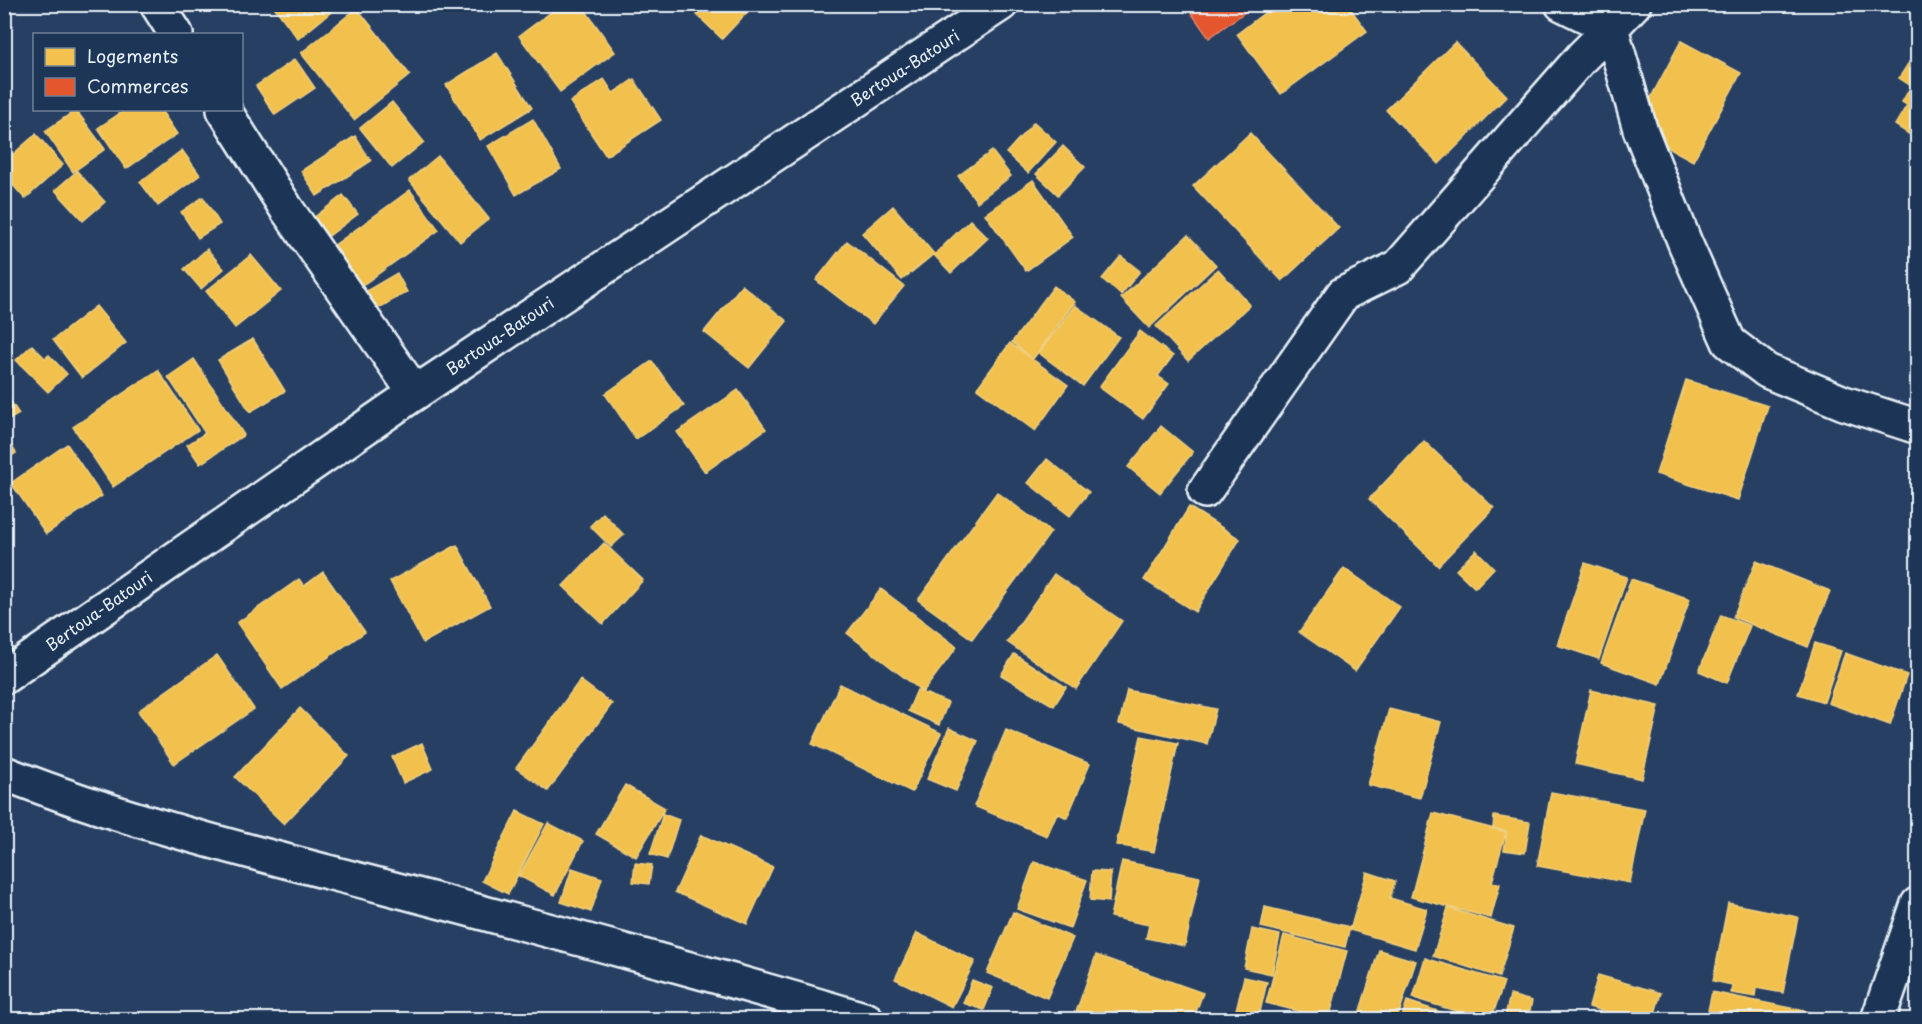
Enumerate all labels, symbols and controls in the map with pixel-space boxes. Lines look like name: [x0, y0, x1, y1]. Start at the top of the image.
street label: Bertoua-Batouri: [845, 23, 964, 111]
legend: [33, 33, 243, 111]
text: Logements: [87, 42, 178, 69]
text: Commerces: [87, 72, 188, 99]
street label: Bertoua-Batouri: [441, 290, 558, 380]
street label: Bertoua-Batouri: [40, 564, 157, 656]

